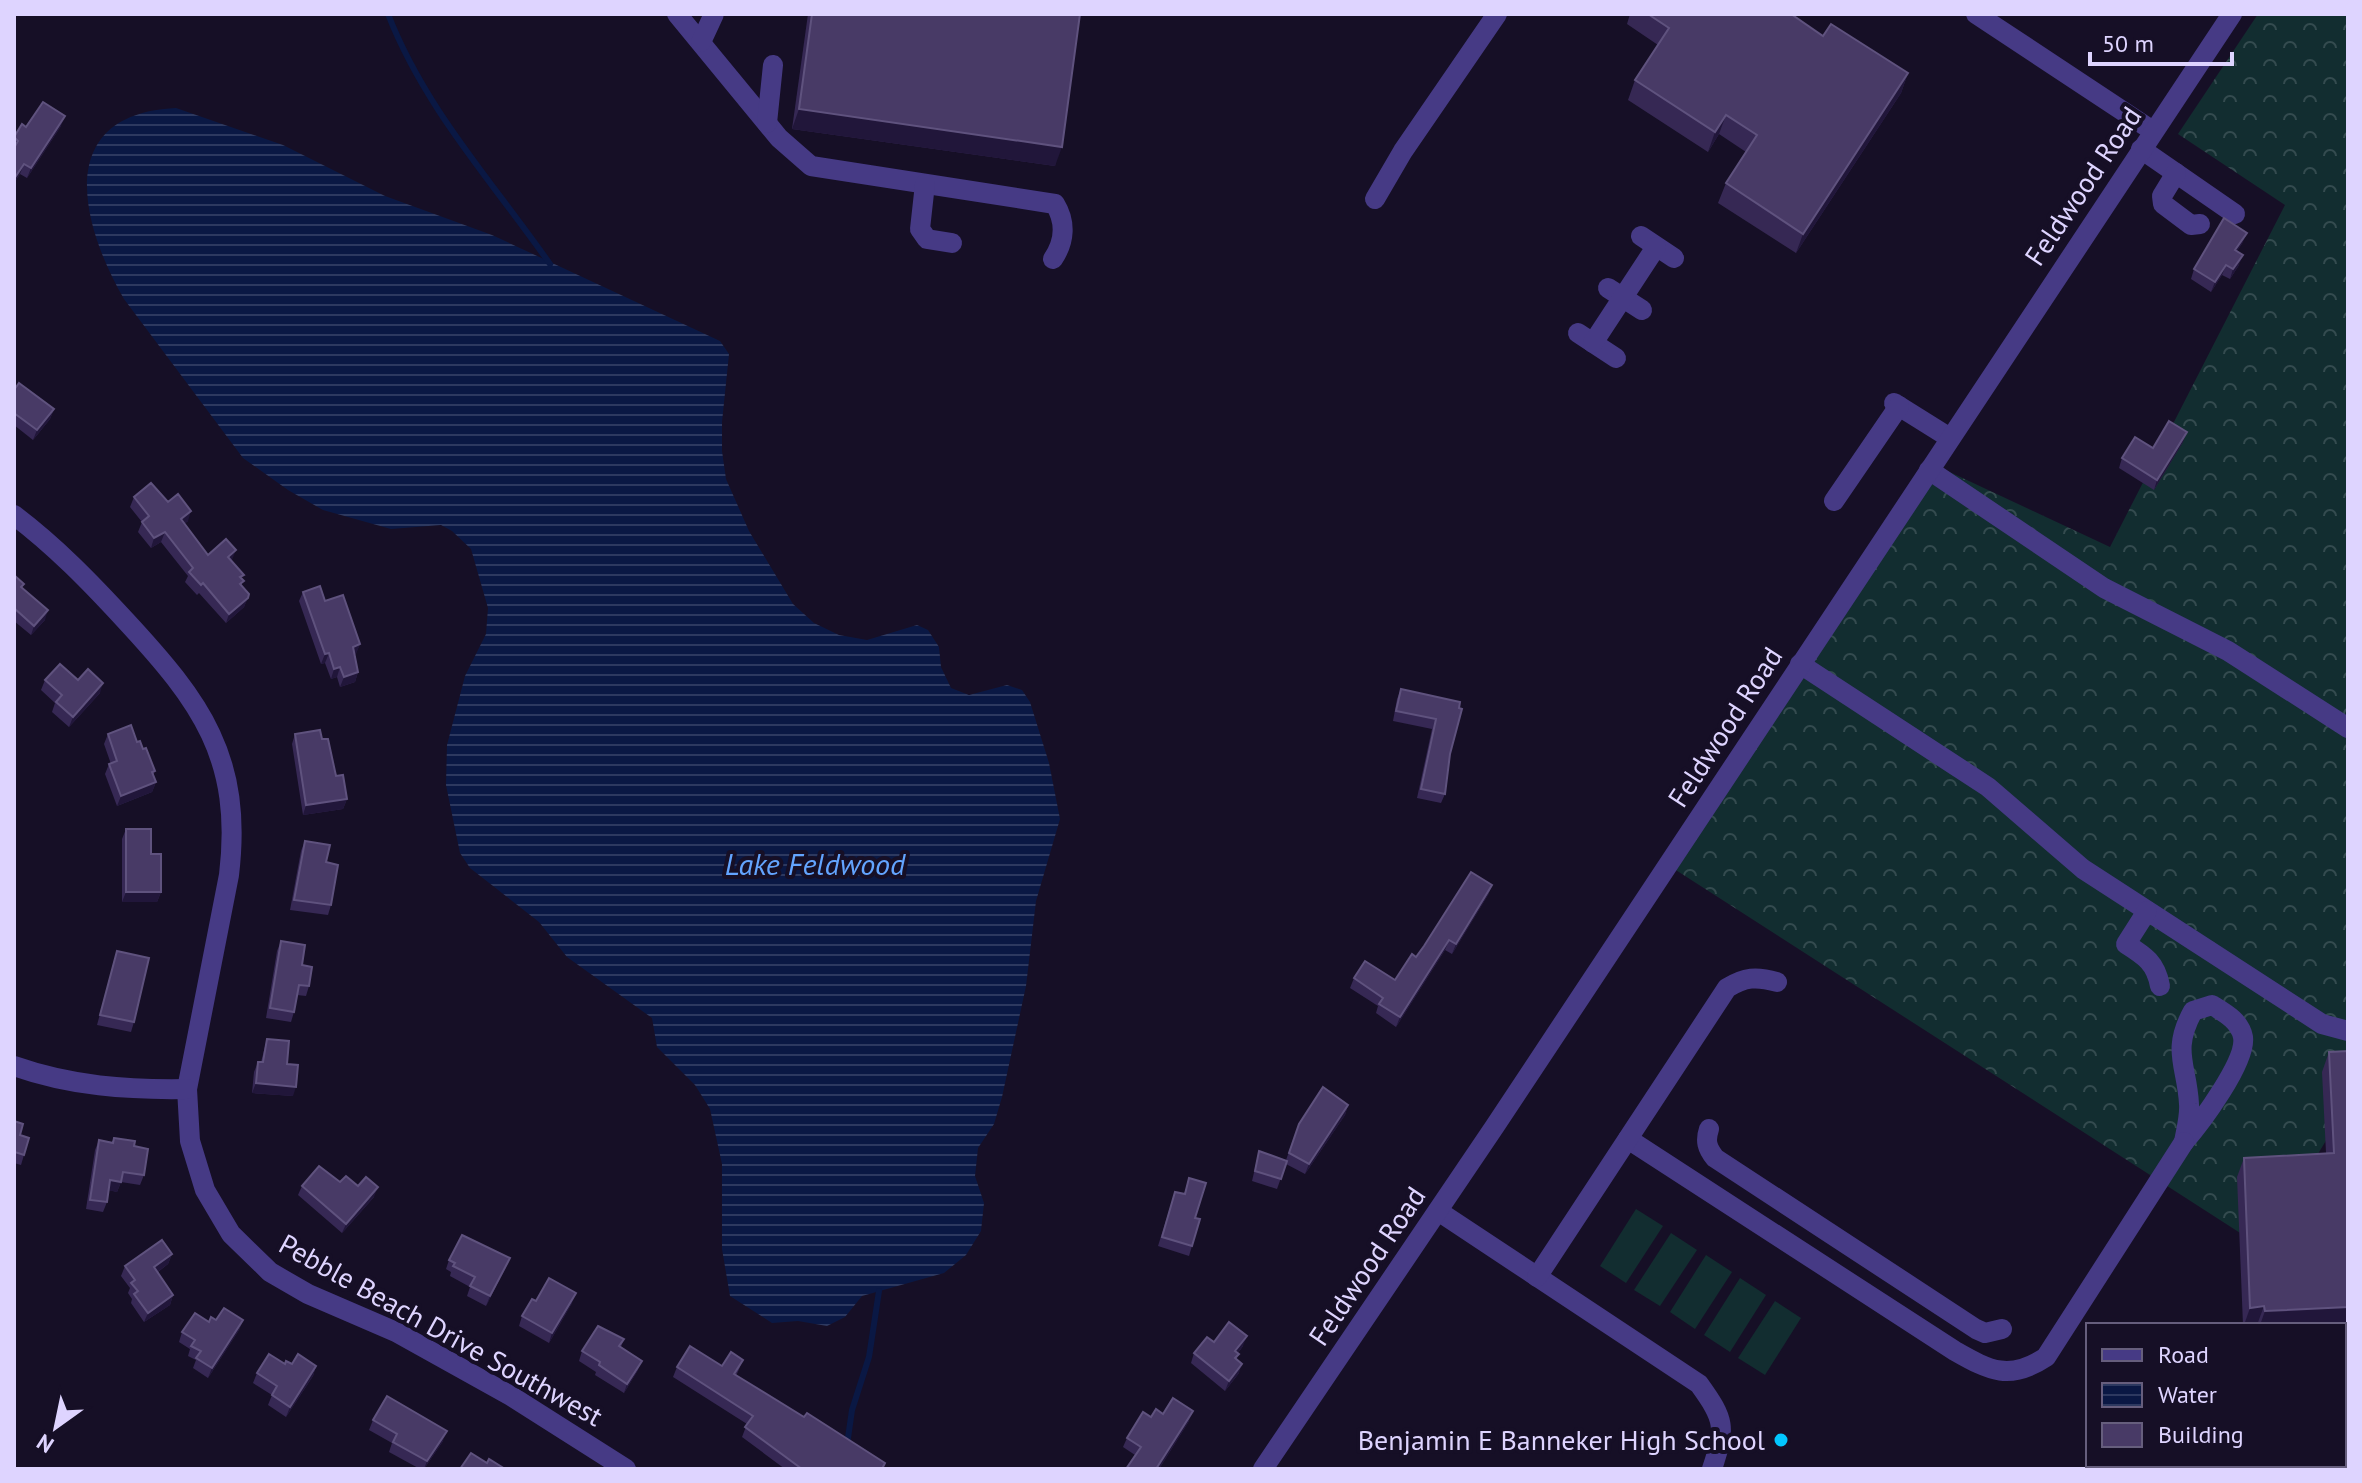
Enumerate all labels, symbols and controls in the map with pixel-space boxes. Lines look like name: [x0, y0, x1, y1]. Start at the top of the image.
scale bar: [2090, 16, 2232, 66]
text: 50 m: [2102, 28, 2154, 59]
street label: Feldwood Road: [2016, 99, 2149, 272]
street label: Feldwood Road: [1659, 639, 1790, 814]
water label: Lake Feldwood: [725, 844, 906, 883]
street label: Feldwood Road: [1300, 1179, 1433, 1352]
street label: Pebble Beach Drive Southwest: [273, 1225, 610, 1434]
legend: [2086, 1323, 2346, 1467]
text: Road: [2158, 1339, 2209, 1370]
text: Water: [2158, 1379, 2217, 1410]
north arrow: [16, 1387, 96, 1467]
text: Building: [2158, 1419, 2244, 1450]
place label: Benjamin E Banneker High School: [1358, 1421, 1765, 1458]
text: N: [31, 1428, 59, 1459]
marker: Benjamin E Banneker High School: [1772, 1431, 1790, 1449]

